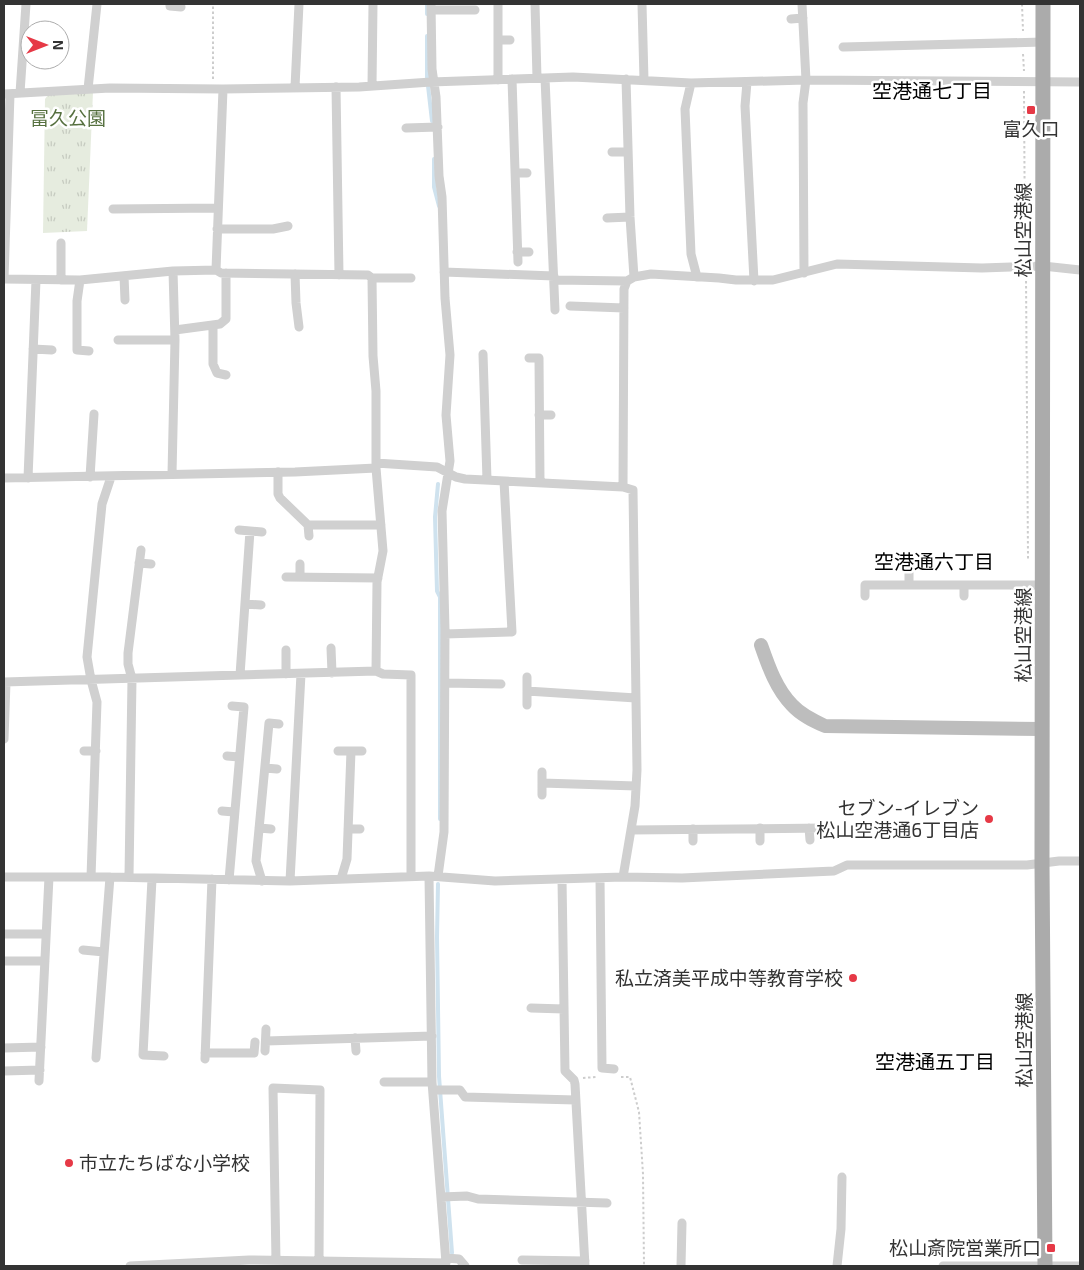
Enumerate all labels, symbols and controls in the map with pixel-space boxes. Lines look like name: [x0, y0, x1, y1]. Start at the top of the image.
north arrow: [20, 20, 70, 70]
text: N: [50, 40, 67, 50]
district label: 空港通七丁目: [872, 78, 992, 102]
marker: 富久口: [1025, 104, 1037, 116]
park label: 冨久公園: [30, 106, 106, 129]
place label: 富久口: [1002, 117, 1060, 140]
street label: 松山空港線: [1011, 182, 1034, 278]
district label: 空港通六丁目: [874, 549, 994, 573]
street label: 松山空港線: [1011, 587, 1034, 683]
place label: セブン-イレブン 松山空港通6丁目店: [816, 796, 979, 841]
marker: セブン-イレブン 松山空港通6丁目店: [983, 813, 995, 825]
place label: 私立済美平成中等教育学校: [615, 966, 843, 989]
marker: 私立済美平成中等教育学校: [847, 972, 859, 984]
street label: 松山空港線: [1012, 992, 1035, 1088]
district label: 空港通五丁目: [875, 1049, 995, 1073]
place label: 市立たちばな小学校: [79, 1151, 250, 1174]
marker: 市立たちばな小学校: [63, 1157, 75, 1169]
place label: 松山斎院営業所口: [889, 1236, 1041, 1259]
marker: 松山斎院営業所口: [1045, 1242, 1057, 1254]

